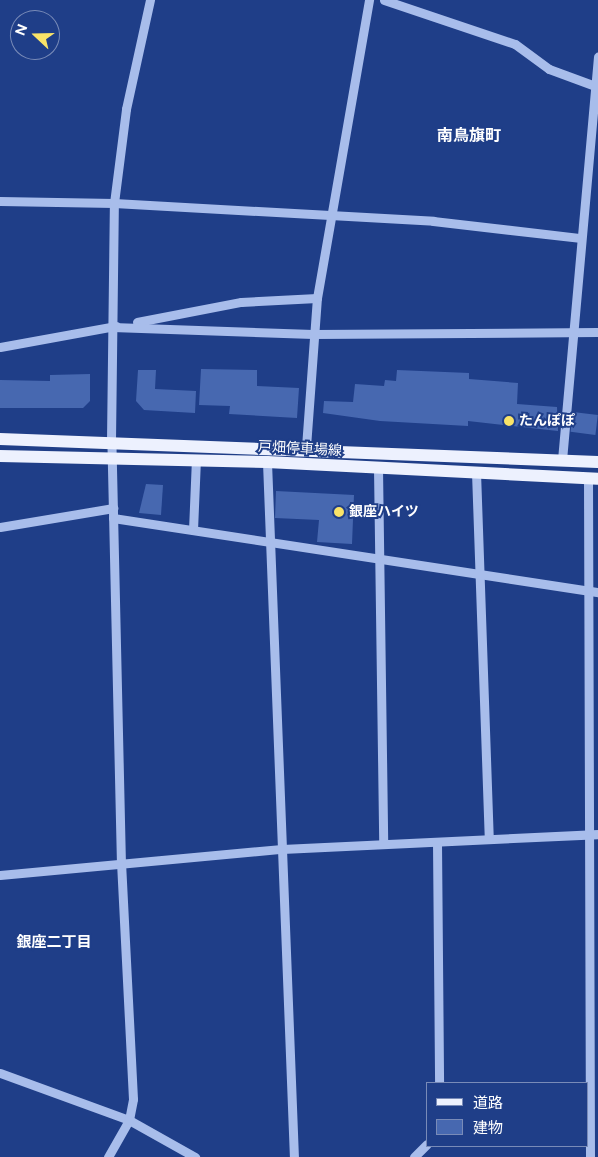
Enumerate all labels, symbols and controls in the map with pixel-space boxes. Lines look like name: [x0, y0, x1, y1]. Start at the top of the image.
north arrow: [10, 10, 60, 60]
text: N: [12, 22, 31, 38]
district label: 南鳥旗町: [437, 126, 501, 146]
place label: たんぽぽ: [519, 413, 575, 429]
marker: たんぽぽ: [503, 415, 515, 427]
street label: 戸畑停車場線: [258, 438, 342, 460]
place label: 銀座ハイツ: [349, 504, 419, 520]
marker: 銀座ハイツ: [333, 506, 345, 518]
district label: 銀座二丁目: [17, 934, 91, 952]
legend: [426, 1082, 588, 1147]
text: 道路: [473, 1094, 503, 1112]
text: 建物: [473, 1119, 503, 1137]

